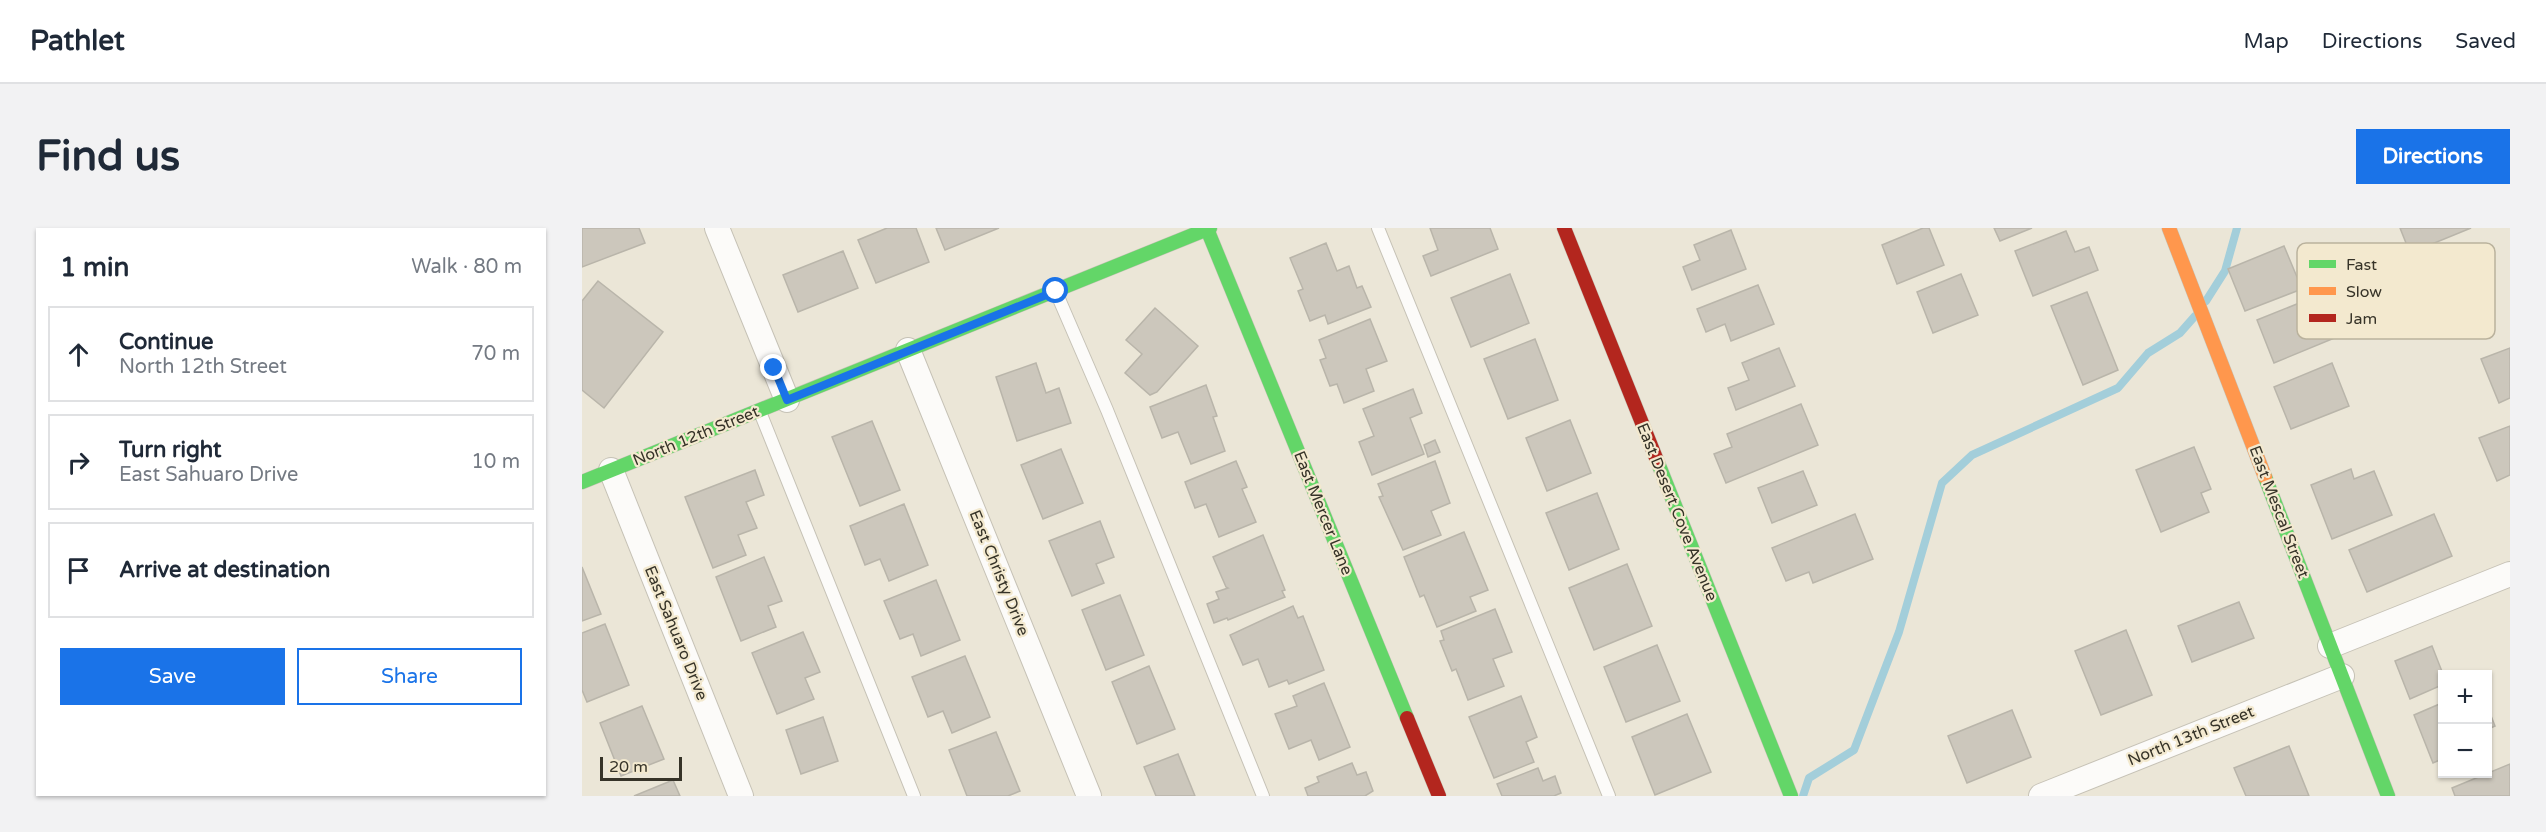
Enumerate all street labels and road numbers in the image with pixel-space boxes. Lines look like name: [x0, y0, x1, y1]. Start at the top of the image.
street label: North 12th Street: [630, 402, 762, 470]
street label: East Desert Cove Avenue: [1632, 420, 1722, 604]
street label: East Mescal Street: [2245, 443, 2313, 581]
street label: East Mercer Lane: [1289, 448, 1357, 578]
street label: East Christy Drive: [965, 507, 1033, 639]
street label: East Sahuaro Drive: [640, 563, 712, 703]
street label: North 13th Street: [2125, 702, 2257, 770]

